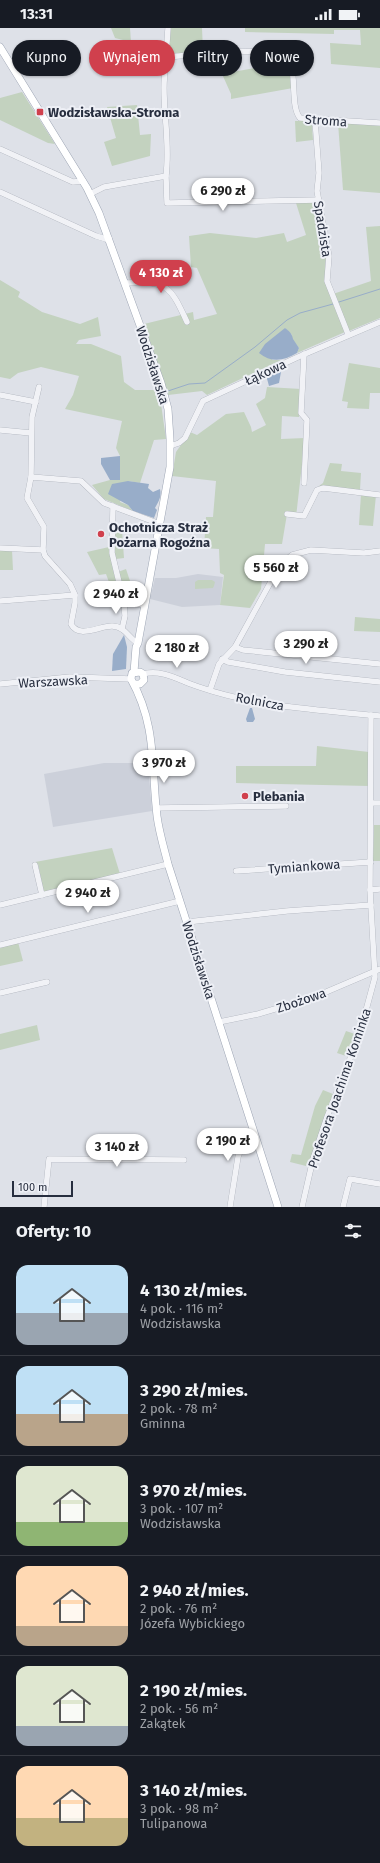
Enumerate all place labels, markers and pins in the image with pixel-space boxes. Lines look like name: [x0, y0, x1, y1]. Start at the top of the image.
place label: Wodzisławska-Stroma: [48, 105, 179, 120]
marker: Wodzisławska-Stroma: [35, 107, 45, 117]
pin: 6 290 zł: [182, 178, 264, 212]
pin: 4 130 zł: [120, 260, 202, 294]
place label: Ochotnicza Straż Pożarna Rogoźna: [109, 520, 210, 550]
marker: Ochotnicza Straż Pożarna Rogoźna: [96, 529, 106, 539]
pin: 5 560 zł: [235, 555, 317, 589]
pin: 2 940 zł: [75, 581, 157, 615]
pin: 3 290 zł: [265, 631, 347, 665]
pin: 2 180 zł: [136, 635, 218, 669]
pin: 3 970 zł: [123, 750, 205, 784]
place label: Plebania: [253, 789, 305, 804]
marker: Plebania: [240, 791, 250, 801]
pin: 2 940 zł: [47, 880, 129, 914]
pin: 2 190 zł: [187, 1128, 269, 1162]
pin: 3 140 zł: [76, 1134, 158, 1168]

